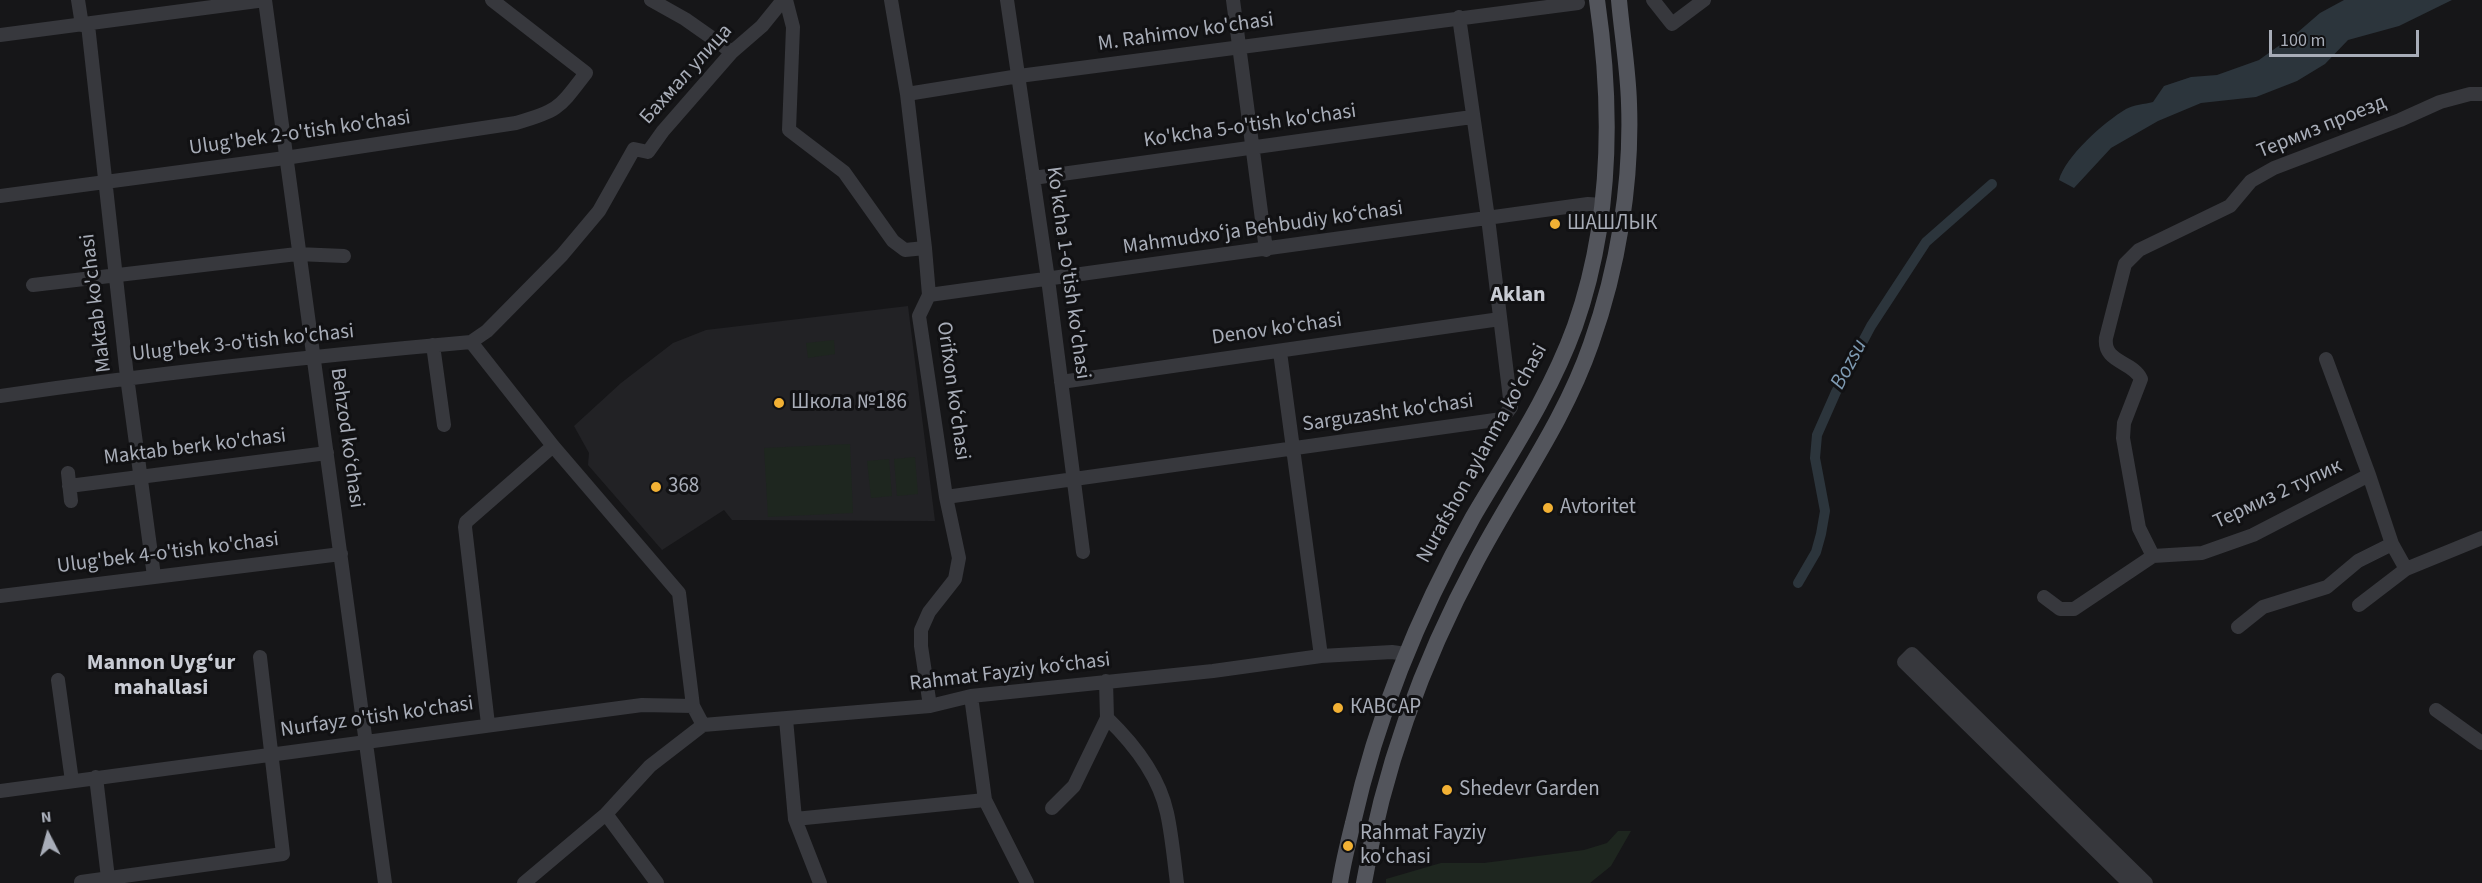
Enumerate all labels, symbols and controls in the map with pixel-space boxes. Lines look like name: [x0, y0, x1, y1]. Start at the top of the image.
street label: M. Rahimov ko'chasi: [1096, 8, 1276, 58]
scale bar: [2272, 18, 2422, 56]
street label: Бахмал улица: [635, 20, 739, 130]
text: 100 m: [2280, 28, 2325, 53]
street label: Термиз проезд: [2254, 91, 2390, 165]
street label: Ko'kcha 5-o'tish ko'chasi: [1142, 100, 1358, 154]
street label: Ulug'bek 2-o'tish ko'chasi: [188, 106, 412, 162]
street label: Ko'kcha 1-o'tish ko'chasi: [1040, 165, 1094, 381]
street label: Mahmudxoʻja Behbudiy koʻchasi: [1121, 197, 1405, 261]
place label: ШАШЛЫК: [1567, 211, 1657, 237]
marker: ШАШЛЫК: [1548, 217, 1562, 231]
street label: Maktab ko'chasi: [76, 232, 118, 374]
district label: Aklan: [1490, 283, 1546, 309]
street label: Denov ko'chasi: [1210, 308, 1344, 352]
street label: Ulug'bek 3-o'tish ko'chasi: [131, 320, 355, 368]
street label: Orifxon koʻchasi: [930, 320, 974, 462]
water label: Bozsu: [1826, 335, 1874, 395]
street label: Nurafshon aylanma ko'chasi: [1412, 340, 1554, 568]
street label: Behzod ko‘chasi: [324, 366, 368, 510]
place label: Школа №186: [791, 390, 907, 416]
street label: Sarguzasht ko'chasi: [1301, 390, 1475, 438]
marker: Школа №186: [772, 396, 786, 410]
street label: Maktab berk ko'chasi: [102, 424, 288, 472]
street label: Термиз 2 тупик: [2210, 454, 2346, 536]
place label: 368: [668, 474, 699, 500]
marker: 368: [649, 480, 663, 494]
place label: Avtoritet: [1560, 495, 1636, 521]
marker: Avtoritet: [1541, 501, 1555, 515]
street label: Ulug'bek 4-o'tish ko'chasi: [56, 528, 280, 580]
street label: Rahmat Fayziy koʻchasi: [908, 648, 1112, 698]
district label: Mannon Uygʻur mahallasi: [87, 651, 235, 702]
street label: Nurfayz o'tish ko'chasi: [279, 692, 475, 744]
place label: КАВСАР: [1350, 695, 1421, 721]
marker: КАВСАР: [1331, 701, 1345, 715]
place label: Shedevr Garden: [1459, 777, 1600, 803]
marker: Shedevr Garden: [1440, 783, 1454, 797]
north arrow: [18, 805, 78, 865]
text: N: [40, 806, 53, 829]
place label: Rahmat Fayziy ko'chasi: [1360, 821, 1486, 871]
marker: Rahmat Fayziy ko'chasi: [1341, 839, 1355, 853]

